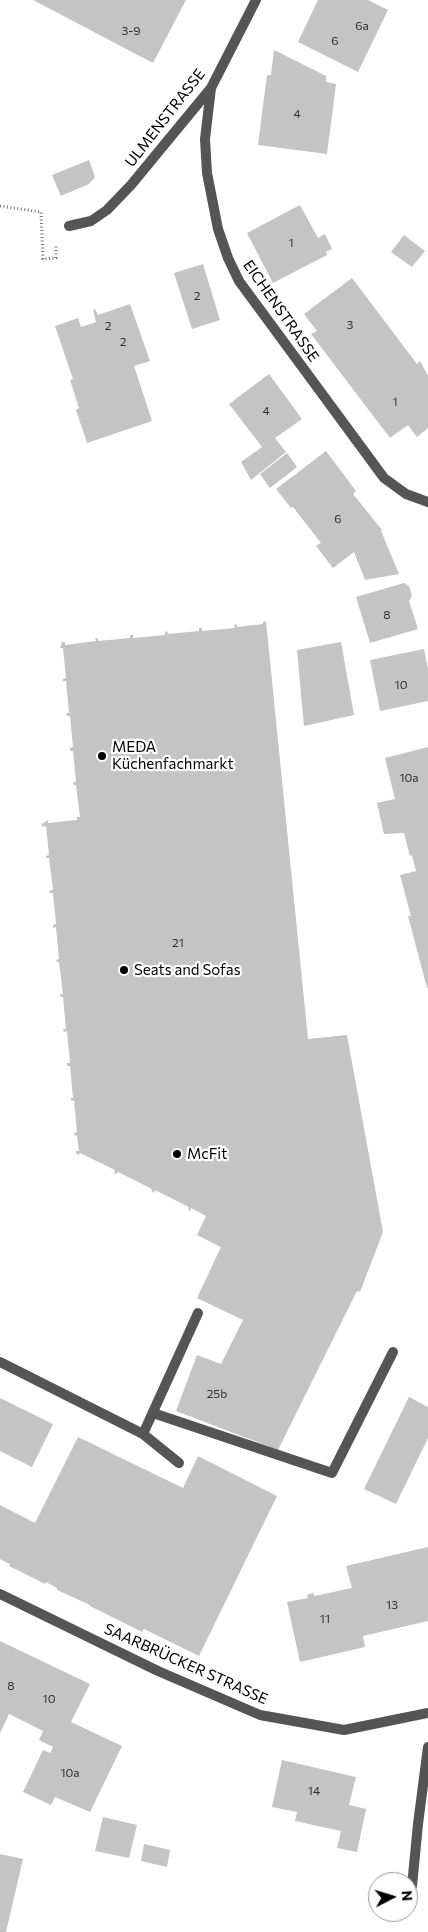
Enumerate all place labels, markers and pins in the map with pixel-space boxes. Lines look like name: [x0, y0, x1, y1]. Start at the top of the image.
place label: MEDA Küchenfachmarkt: [112, 738, 234, 773]
marker: MEDA Küchenfachmarkt: [96, 750, 108, 762]
place label: Seats and Sofas: [134, 961, 240, 979]
marker: Seats and Sofas: [118, 964, 130, 976]
place label: McFit: [187, 1145, 227, 1163]
marker: McFit: [171, 1148, 183, 1160]

